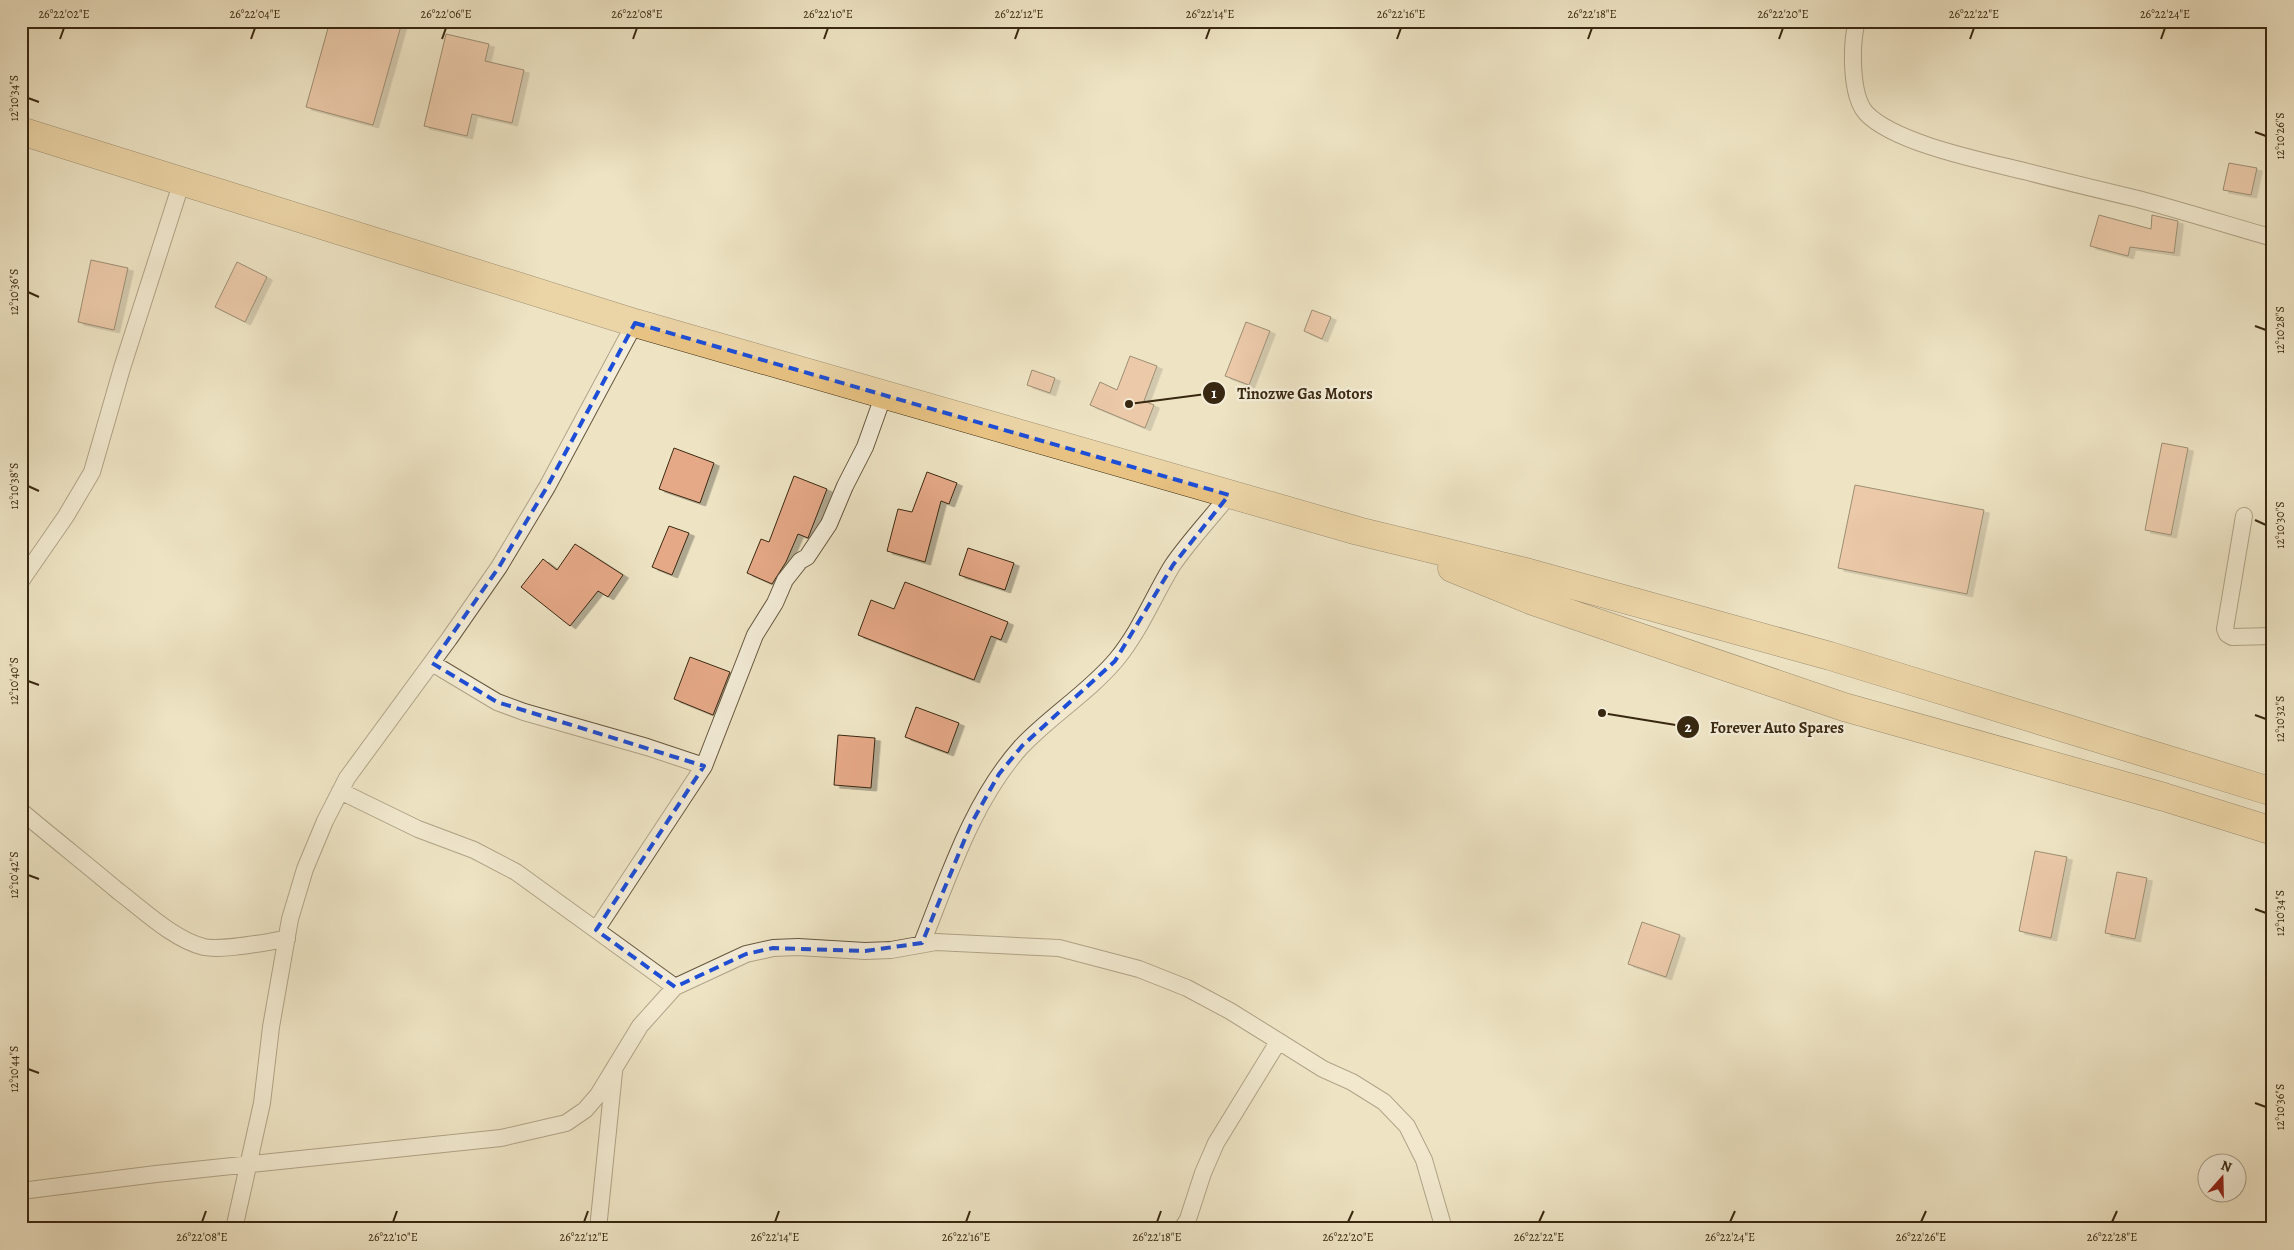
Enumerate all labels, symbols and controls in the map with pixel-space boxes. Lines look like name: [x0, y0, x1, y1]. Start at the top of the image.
text: 26°22'02"E: [38, 6, 90, 22]
text: 26°22'04"E: [230, 6, 280, 22]
text: 26°22'06"E: [421, 6, 472, 22]
text: 26°22'08"E: [611, 6, 663, 22]
text: 26°22'10"E: [803, 6, 853, 22]
text: 26°22'12"E: [995, 6, 1043, 22]
text: 26°22'14"E: [1186, 6, 1234, 22]
text: 26°22'16"E: [1377, 6, 1425, 22]
text: 26°22'18"E: [1568, 6, 1616, 22]
text: 26°22'20"E: [1757, 6, 1809, 22]
text: 26°22'22"E: [1949, 6, 1999, 22]
text: 26°22'24"E: [2140, 6, 2190, 22]
text: 12°10'34"S: [6, 75, 22, 121]
text: 12°10'26"S: [2272, 112, 2288, 160]
text: 12°10'36"S: [6, 269, 22, 315]
text: 12°10'28"S: [2272, 306, 2288, 354]
callout: Tinozwe Gas Motors: [1202, 377, 1382, 408]
text: 1: [1211, 383, 1217, 403]
text: Tinozwe Gas Motors: [1237, 383, 1373, 405]
text: 12°10'38"S: [6, 463, 22, 509]
text: 12°10'30"S: [2272, 501, 2288, 549]
text: 12°10'40"S: [6, 657, 22, 705]
text: 12°10'32"S: [2272, 696, 2288, 742]
callout: Forever Auto Spares: [1676, 712, 1854, 743]
text: 2: [1684, 717, 1692, 737]
text: Forever Auto Spares: [1710, 717, 1844, 739]
text: 12°10'42"S: [6, 851, 22, 899]
text: 12°10'34"S: [2272, 890, 2288, 936]
text: 12°10'44"S: [6, 1046, 22, 1092]
text: 12°10'36"S: [2272, 1084, 2288, 1130]
north arrow: [2196, 1152, 2246, 1202]
text: N: [2218, 1156, 2234, 1177]
text: 26°22'08"E: [176, 1229, 228, 1245]
text: 26°22'10"E: [368, 1229, 418, 1245]
text: 26°22'12"E: [560, 1229, 608, 1245]
text: 26°22'14"E: [751, 1229, 799, 1245]
text: 26°22'16"E: [942, 1229, 990, 1245]
text: 26°22'18"E: [1133, 1229, 1181, 1245]
text: 26°22'20"E: [1322, 1229, 1374, 1245]
text: 26°22'22"E: [1514, 1229, 1564, 1245]
text: 26°22'24"E: [1705, 1229, 1755, 1245]
text: 26°22'26"E: [1896, 1229, 1946, 1245]
text: 26°22'28"E: [2087, 1229, 2137, 1245]

